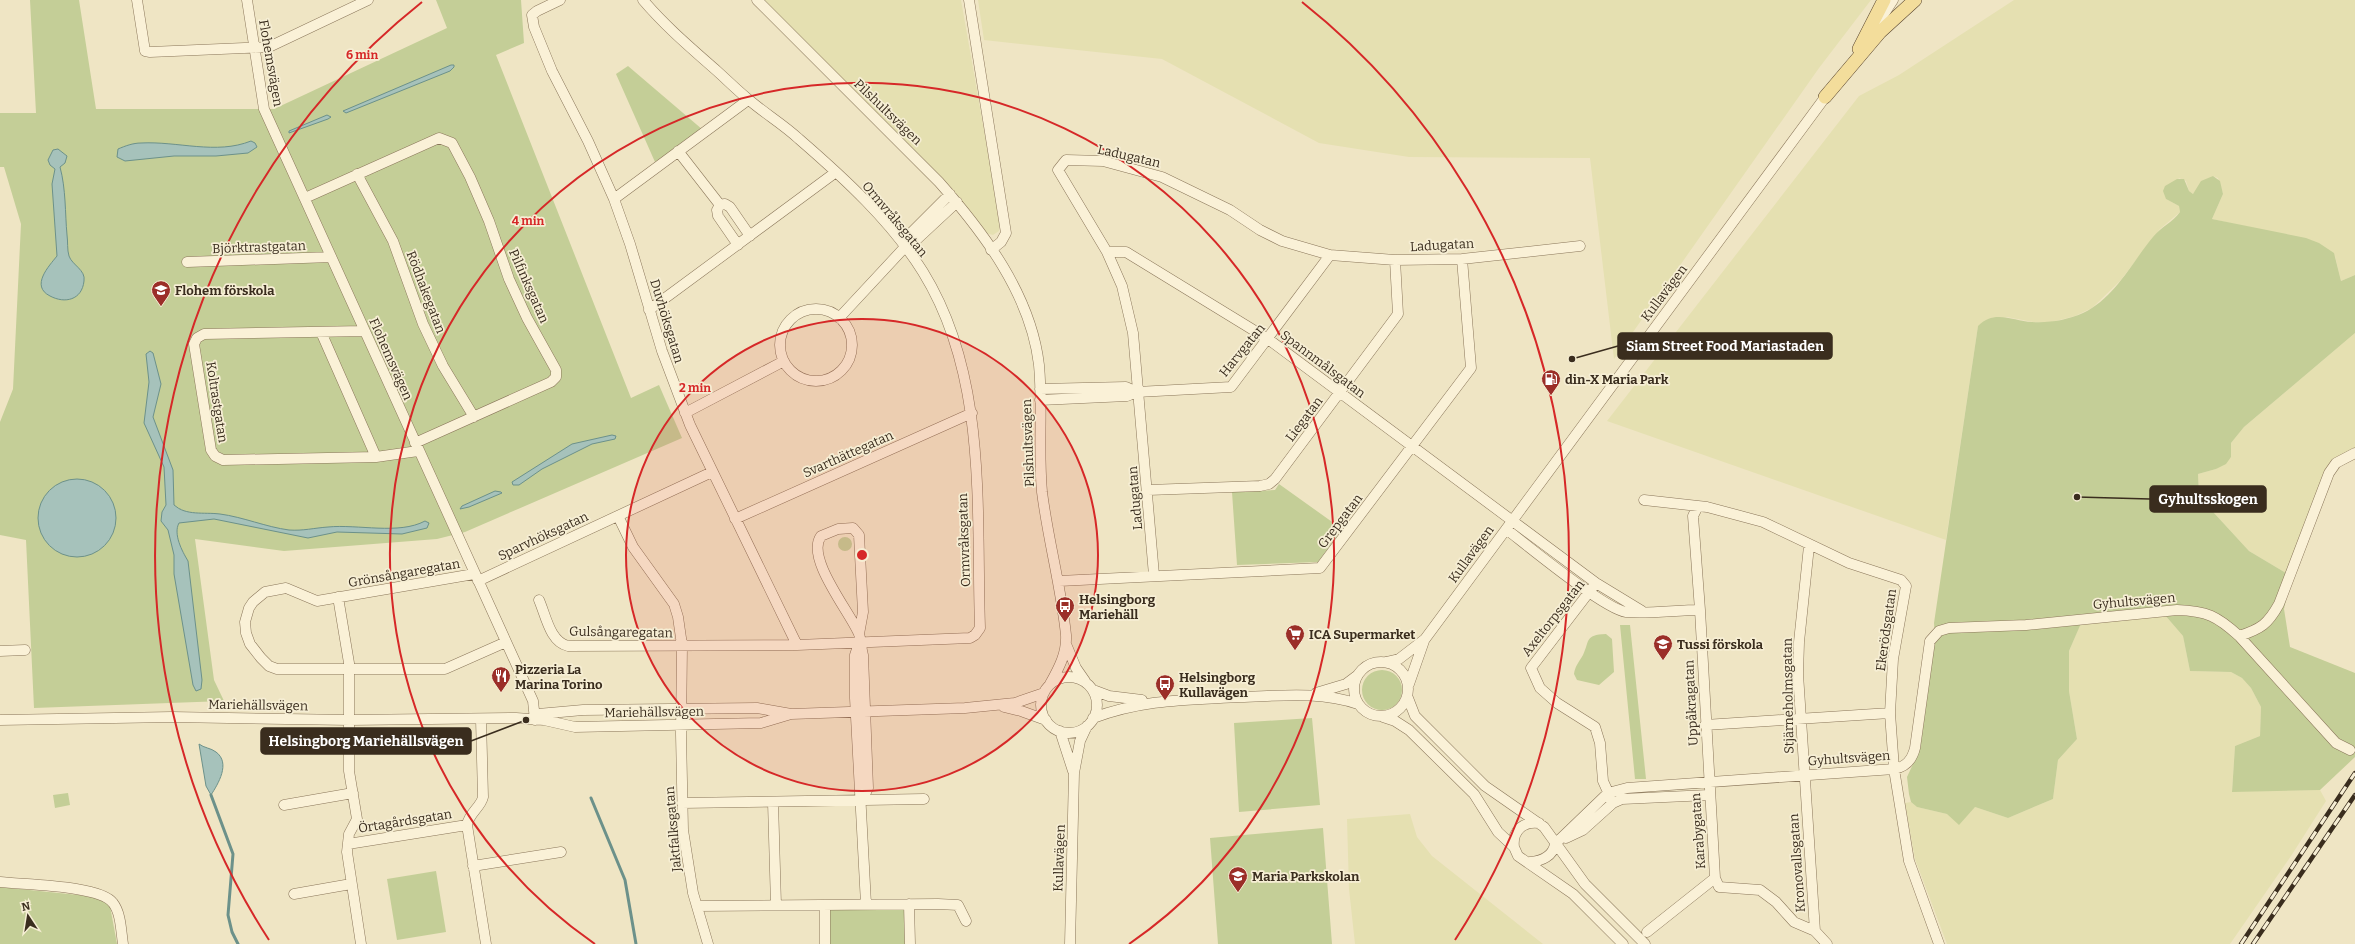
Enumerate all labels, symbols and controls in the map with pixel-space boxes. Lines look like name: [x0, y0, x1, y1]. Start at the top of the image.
street label: Flohemsvägen: [256, 18, 286, 108]
text: 6 min: [346, 48, 378, 62]
street label: Pilshultsvägen: [851, 76, 925, 149]
street label: Ladugatan: [1096, 141, 1163, 171]
street label: Ormvråksgatan: [859, 178, 931, 260]
text: 4 min: [512, 214, 544, 228]
street label: Ladugatan: [1410, 236, 1475, 254]
street label: Björktrastgatan: [212, 238, 307, 256]
street label: Pilfinksgatan: [506, 247, 552, 326]
street label: Rödhakegatan: [403, 249, 449, 336]
street label: Kullavägen: [1638, 261, 1691, 324]
street label: Duvhöksgatan: [647, 277, 687, 365]
school or university icon: Flohem förskola: [150, 279, 172, 307]
place label: Flohem förskola: [175, 283, 275, 298]
street label: Flohemsvägen: [366, 316, 416, 403]
street label: Harvgatan: [1216, 320, 1268, 380]
street label: Spannmålsgatan: [1278, 327, 1369, 401]
callout: Siam Street Food Mariastaden: [1618, 333, 1832, 359]
text: Siam Street Food Mariastaden: [1626, 338, 1824, 355]
street label: Koltrastgatan: [203, 360, 231, 444]
fuel station icon: din-X Maria Park: [1540, 368, 1562, 396]
place label: din-X Maria Park: [1565, 372, 1669, 387]
text: 2 min: [679, 381, 711, 395]
street label: Liegatan: [1282, 393, 1326, 444]
street label: Pilshultsvägen: [1019, 398, 1037, 487]
street label: Svarthättegatan: [801, 427, 896, 481]
street label: Ladugatan: [1125, 465, 1145, 531]
callout: Gyhultsskogen: [2150, 486, 2266, 512]
street label: Grepgatan: [1315, 490, 1366, 551]
text: Gyhultsskogen: [2158, 491, 2258, 508]
street label: Ormvråksgatan: [955, 492, 973, 587]
street label: Sparvhöksgatan: [496, 508, 591, 563]
street label: Kullavägen: [1445, 522, 1497, 586]
centre of rings: [855, 548, 869, 562]
street label: Grönsångaregatan: [347, 556, 462, 590]
street label: Axeltorpsgatan: [1519, 576, 1588, 659]
street label: Ekerödsgatan: [1873, 587, 1899, 672]
street label: Gyhultsvägen: [2092, 590, 2177, 612]
place label: Helsingborg Mariehäll: [1079, 592, 1156, 622]
bus stop icon: Helsingborg Mariehäll: [1054, 595, 1076, 623]
supermarket icon: ICA Supermarket: [1284, 623, 1306, 651]
street label: Gulsångaregatan: [569, 624, 674, 640]
place label: ICA Supermarket: [1309, 627, 1415, 642]
school or university icon: Tussi förskola: [1652, 633, 1674, 661]
place label: Tussi förskola: [1677, 637, 1764, 652]
street label: Stjärneholmsgatan: [1779, 637, 1797, 754]
street label: Uppåkragatan: [1681, 659, 1701, 746]
place label: Pizzeria La Marina Torino: [515, 662, 603, 692]
restaurant icon: Pizzeria La Marina Torino: [490, 665, 512, 693]
place label: Helsingborg Kullavägen: [1179, 670, 1256, 700]
bus stop icon: Helsingborg Kullavägen: [1154, 673, 1176, 701]
street label: Mariehällsvägen: [208, 697, 309, 713]
street label: Mariehällsvägen: [604, 704, 705, 720]
callout: Helsingborg Mariehällsvägen: [261, 728, 471, 754]
text: Helsingborg Mariehällsvägen: [269, 733, 463, 750]
street label: Gyhultsvägen: [1807, 748, 1892, 768]
street label: Jaktfalksgatan: [662, 785, 684, 873]
street label: Karabygatan: [1688, 792, 1708, 870]
street label: Örtagårdsgatan: [357, 806, 454, 836]
street label: Kronovallsgatan: [1786, 812, 1808, 913]
street label: Kullavägen: [1050, 823, 1068, 892]
school or university icon: Maria Parkskolan: [1227, 865, 1249, 893]
place label: Maria Parkskolan: [1252, 869, 1360, 884]
north arrow: [8, 896, 48, 936]
text: N: [21, 899, 32, 914]

